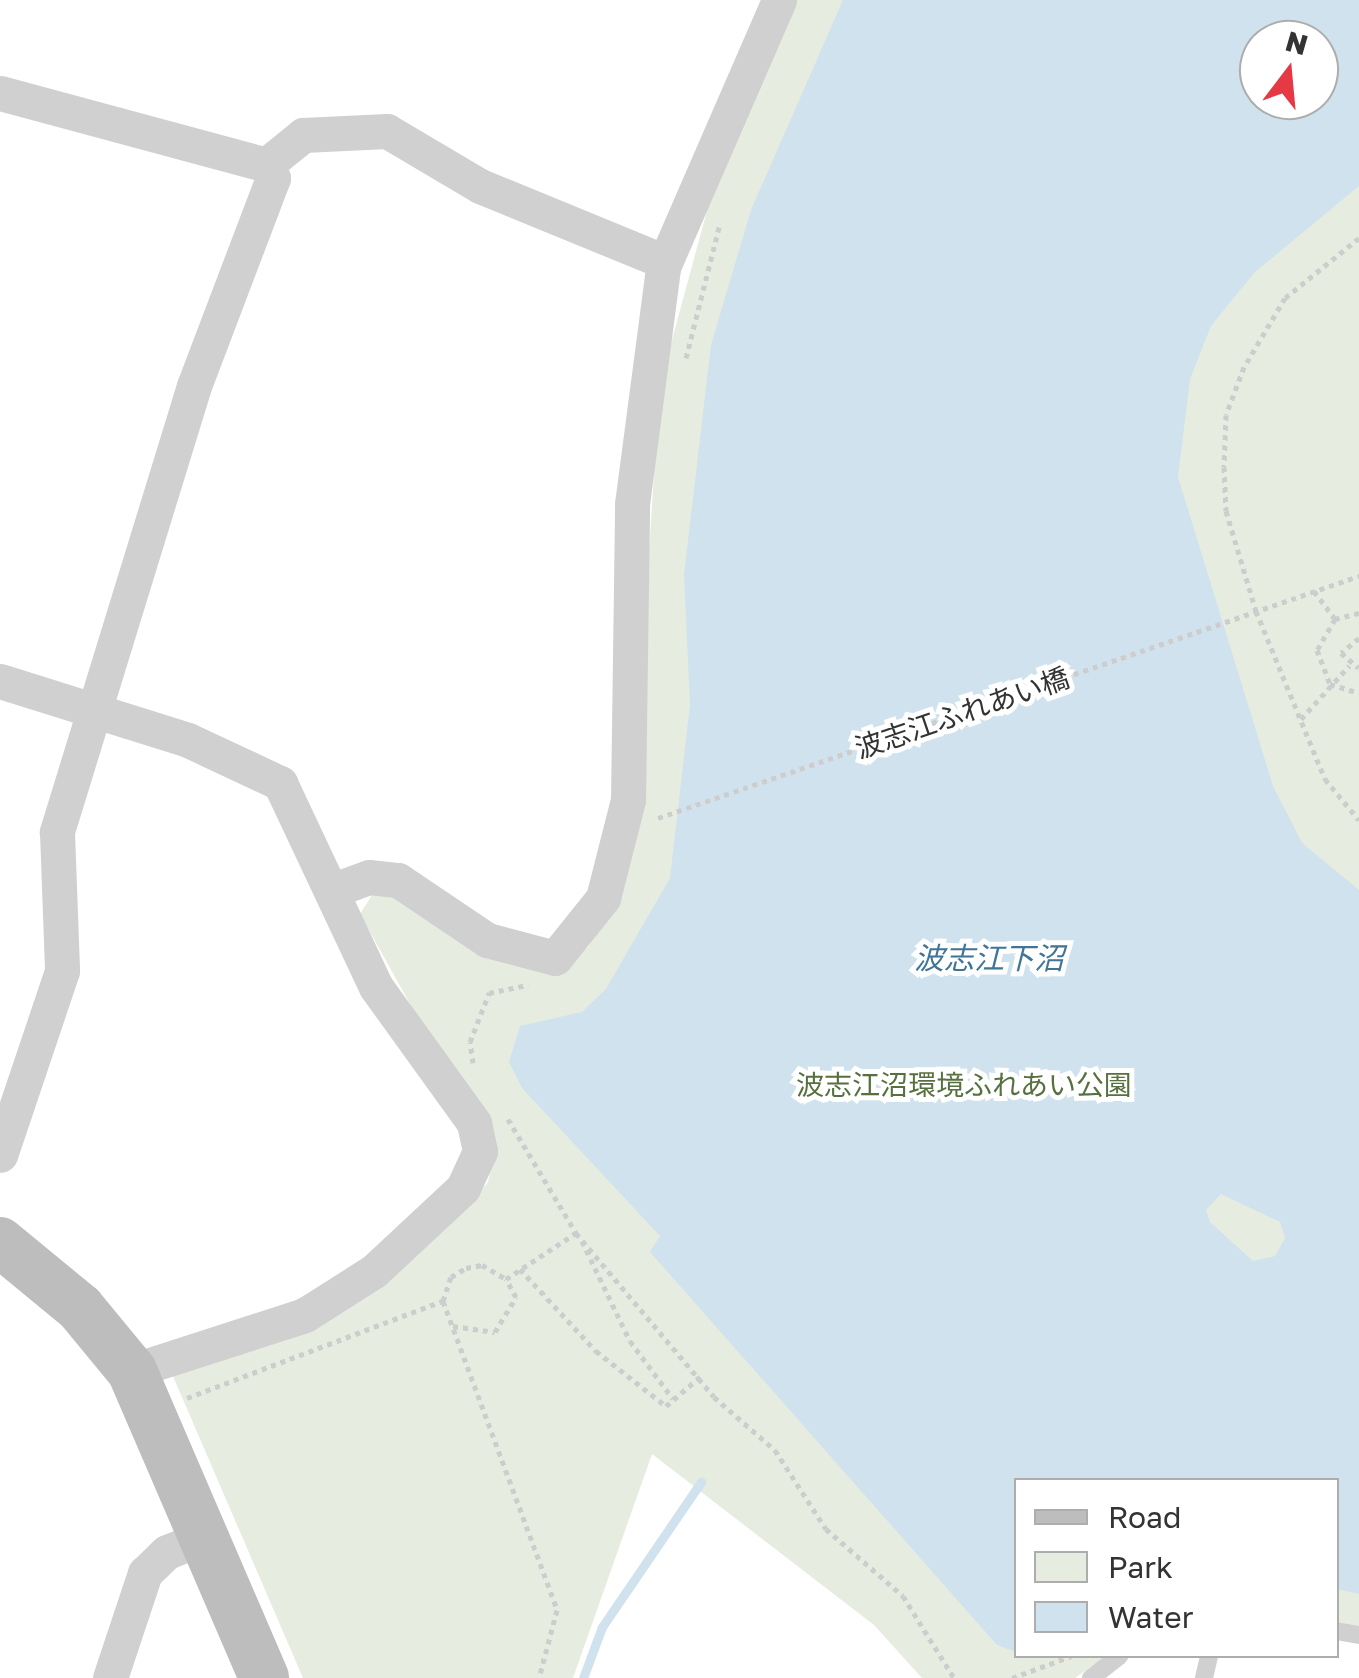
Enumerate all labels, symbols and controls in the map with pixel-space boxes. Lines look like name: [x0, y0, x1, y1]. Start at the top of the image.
north arrow: [1239, 20, 1339, 120]
text: N: [1282, 24, 1312, 61]
street label: 波志江ふれあい橋: [851, 661, 1073, 765]
water label: 波志江下沼: [914, 940, 1064, 976]
park label: 波志江沼環境ふれあい公園: [796, 1068, 1132, 1102]
legend: [1014, 1478, 1339, 1658]
text: Road: [1108, 1499, 1182, 1535]
text: Park: [1108, 1549, 1173, 1585]
text: Water: [1108, 1599, 1193, 1635]

